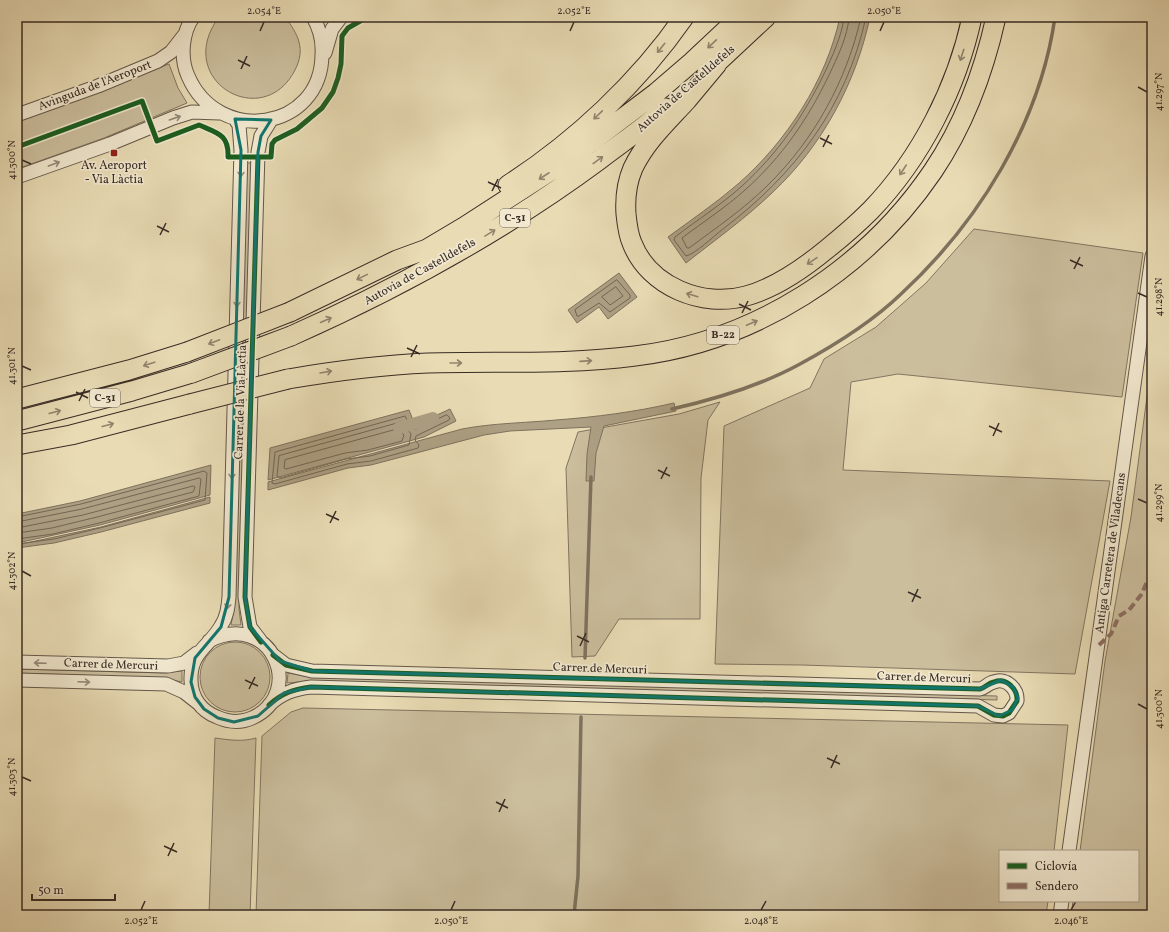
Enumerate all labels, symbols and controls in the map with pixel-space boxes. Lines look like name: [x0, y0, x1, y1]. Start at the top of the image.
text: 2.054°E: [247, 4, 281, 18]
text: 2.052°E: [557, 4, 591, 18]
text: 2.050°E: [867, 4, 901, 18]
one-way arrow: [707, 39, 717, 49]
street label: Autovia de Castelldefels: [633, 42, 739, 136]
one-way arrow: [656, 43, 665, 54]
one-way arrow: [958, 48, 965, 61]
street label: Avinguda de l'Aeroport: [36, 57, 154, 115]
text: 41.297°N: [1152, 72, 1166, 111]
one-way arrow: [593, 110, 603, 120]
one-way arrow: [169, 113, 181, 121]
text: 41.300°N: [5, 139, 19, 180]
marker: Av. Aeroport - Via Làctia: [109, 148, 119, 158]
one-way arrow: [593, 156, 604, 165]
place label: Av. Aeroport - Via Làctia: [81, 158, 147, 188]
one-way arrow: [47, 159, 59, 167]
one-way arrow: [237, 164, 244, 177]
one-way arrow: [899, 164, 907, 175]
one-way arrow: [539, 172, 550, 180]
road number: C-31: [500, 209, 530, 227]
one-way arrow: [484, 228, 496, 236]
street label: Autovia de Castelldefels: [361, 235, 479, 309]
one-way arrow: [806, 257, 817, 265]
one-way arrow: [356, 274, 368, 281]
text: 41.298°N: [1152, 277, 1166, 316]
one-way arrow: [685, 291, 698, 298]
one-way arrow: [233, 294, 241, 307]
one-way arrow: [320, 316, 332, 323]
one-way arrow: [746, 318, 758, 326]
road number: B-22: [707, 326, 739, 344]
one-way arrow: [209, 338, 221, 346]
street label: Carrer de la Via Làctia: [231, 344, 251, 460]
text: 41.301°N: [5, 347, 19, 385]
one-way arrow: [579, 357, 592, 365]
one-way arrow: [449, 359, 462, 367]
one-way arrow: [143, 361, 156, 368]
one-way arrow: [320, 368, 333, 376]
road number: C-31: [90, 389, 120, 407]
one-way arrow: [48, 408, 61, 415]
one-way arrow: [101, 421, 114, 428]
one-way arrow: [229, 466, 236, 479]
street label: Antiga Carretera de Viladecans: [1092, 472, 1130, 634]
text: 41.299°N: [1152, 483, 1166, 522]
text: 41.302°N: [5, 551, 19, 591]
one-way arrow: [224, 596, 232, 609]
street label: Carrer de Mercuri: [64, 655, 159, 675]
one-way arrow: [34, 659, 47, 667]
street label: Carrer de Mercuri: [553, 659, 648, 679]
street label: Carrer de Mercuri: [877, 668, 972, 688]
one-way arrow: [77, 678, 90, 685]
text: 41.300°N: [1152, 688, 1166, 729]
text: 41.303°N: [5, 757, 19, 796]
legend: [999, 850, 1139, 902]
text: Ciclovía: [1035, 859, 1077, 875]
scale bar: [32, 876, 115, 902]
text: Sendero: [1035, 879, 1078, 895]
text: 50 m: [38, 883, 64, 899]
text: 2.052°E: [124, 914, 158, 928]
text: 2.050°E: [434, 914, 468, 928]
text: 2.048°E: [744, 914, 778, 928]
text: 2.046°E: [1054, 914, 1088, 928]

